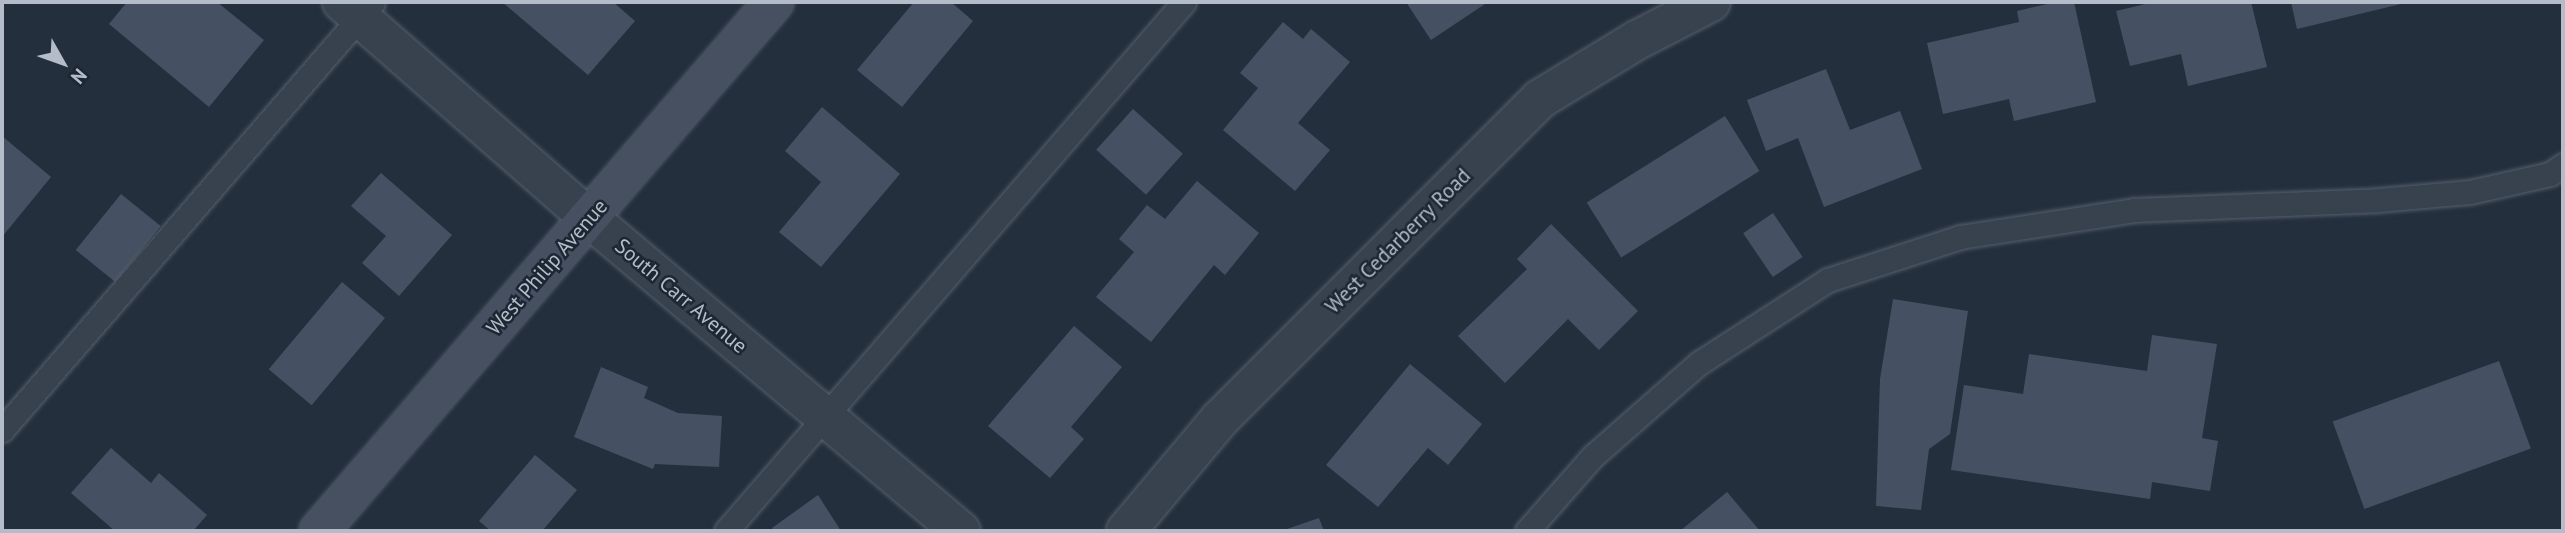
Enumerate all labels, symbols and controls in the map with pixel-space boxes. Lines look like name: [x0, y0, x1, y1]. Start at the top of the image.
north arrow: [28, 28, 98, 98]
text: N: [66, 64, 92, 89]
street label: West Cedarberry Road: [1320, 163, 1476, 319]
street label: West Philip Avenue: [481, 194, 613, 340]
street label: South Carr Avenue: [610, 233, 752, 359]

